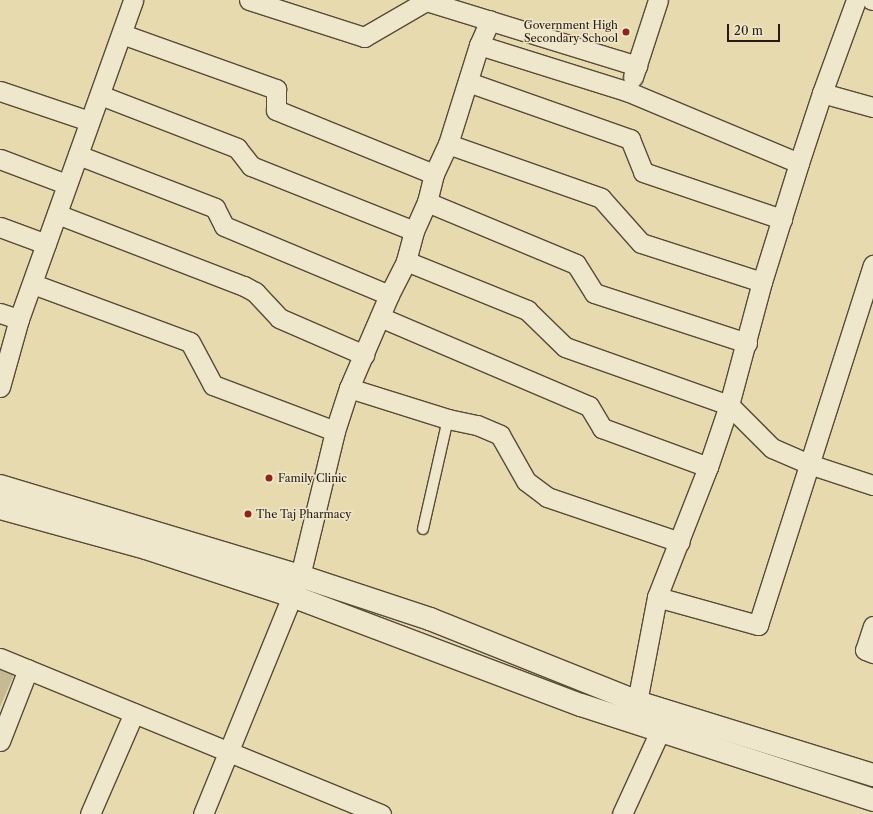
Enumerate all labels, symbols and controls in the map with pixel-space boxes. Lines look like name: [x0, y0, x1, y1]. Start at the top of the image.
scale bar: [729, 16, 782, 42]
place label: Government High Secondary School: [524, 19, 618, 45]
text: 20 m: [734, 23, 763, 38]
marker: Government High Secondary School: [621, 27, 631, 37]
place label: Family Clinic: [278, 471, 347, 485]
marker: Family Clinic: [263, 472, 275, 484]
place label: The Taj Pharmacy: [256, 507, 352, 521]
marker: The Taj Pharmacy: [243, 509, 253, 519]

